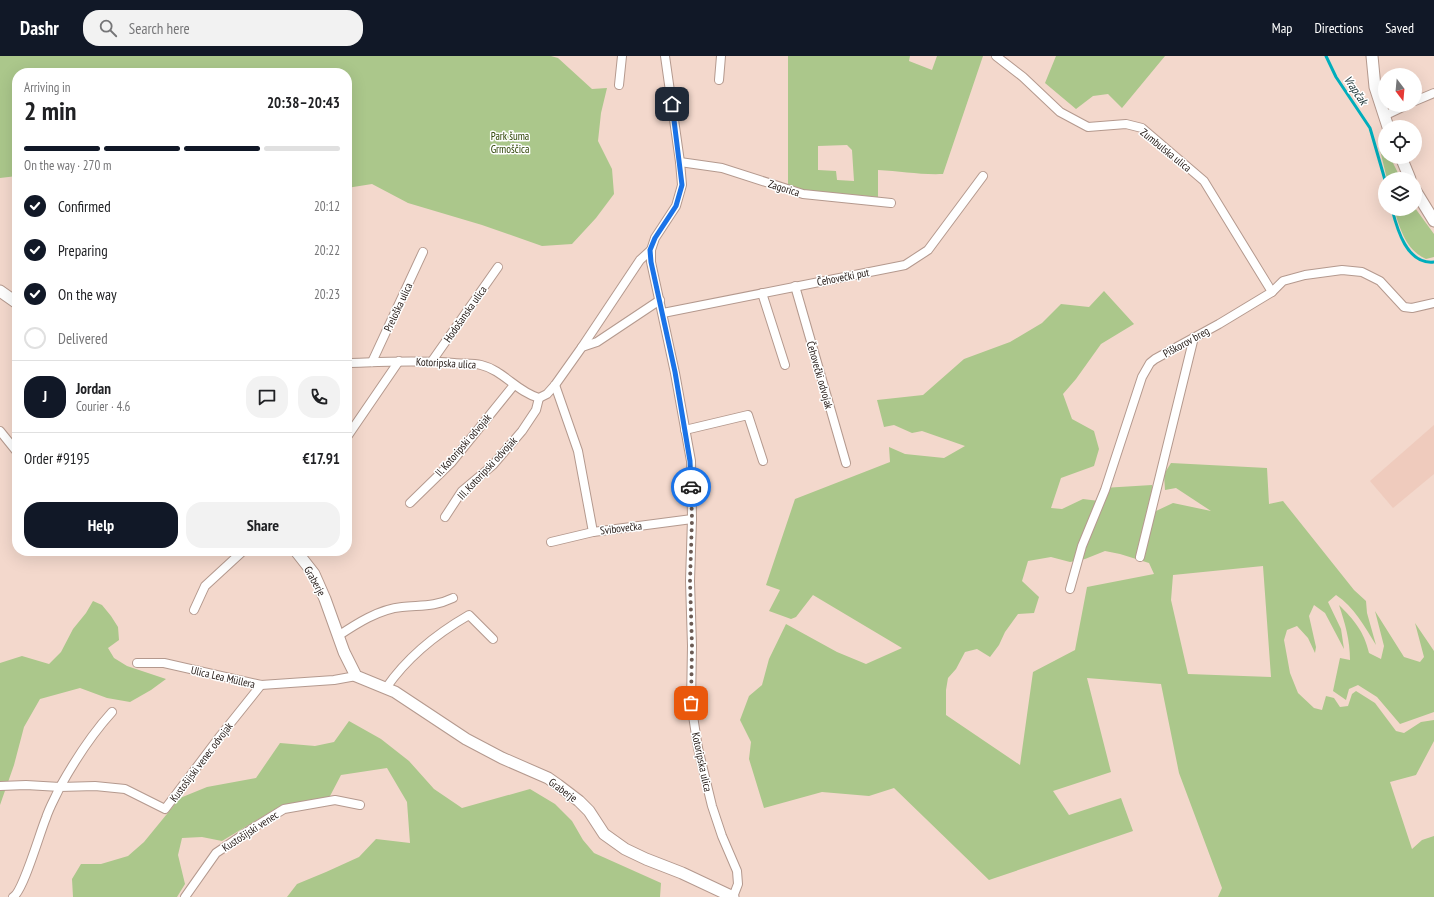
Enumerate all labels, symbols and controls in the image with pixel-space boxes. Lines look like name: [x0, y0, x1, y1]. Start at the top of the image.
search box: [83, 10, 363, 46]
text: Dashr: [20, 16, 59, 40]
icon: search: [97, 17, 119, 39]
text: Search here: [129, 19, 190, 38]
text: Map: [1272, 19, 1292, 37]
text: Directions: [1314, 19, 1363, 37]
text: Saved: [1385, 19, 1414, 37]
north arrow: [1378, 68, 1422, 112]
map controls: [1378, 68, 1422, 216]
water label: Vrapčak: [1341, 72, 1372, 109]
text: Arriving in: [24, 79, 71, 96]
pin: [655, 87, 689, 121]
text: 20:38–20:43: [267, 93, 340, 112]
icon: home: [661, 93, 683, 115]
text: 2 min: [24, 94, 77, 127]
button: locate: [1378, 120, 1422, 164]
street label: Zumbulska ulica: [1138, 125, 1194, 175]
park label: Park šuma Grmoščica: [491, 129, 529, 156]
text: On the way · 270 m: [24, 157, 111, 174]
button: layers: [1378, 172, 1422, 216]
street label: Zagorica: [767, 177, 801, 199]
icon: check: [24, 195, 46, 217]
text: Confirmed: [58, 197, 111, 216]
text: 20:12: [314, 198, 340, 215]
icon: check: [24, 239, 46, 261]
text: Preparing: [58, 241, 108, 260]
text: 20:22: [314, 242, 340, 259]
street label: Čehovečki put: [816, 265, 870, 289]
street label: Preloška ulica: [381, 280, 415, 334]
icon: check: [24, 283, 46, 305]
street label: Hodošanska ulica: [440, 283, 490, 345]
text: On the way: [58, 285, 117, 304]
text: 20:23: [314, 286, 340, 303]
street label: Piškorov breg: [1160, 323, 1212, 360]
text: Delivered: [58, 329, 108, 348]
street label: Čehovečki odvojak: [804, 339, 837, 411]
street label: Kotoripska ulica: [415, 354, 477, 372]
button: chat: [246, 376, 288, 418]
button: phone: [298, 376, 340, 418]
text: Jordan: [76, 379, 111, 398]
text: J: [43, 387, 47, 406]
text: Courier · 4.6: [76, 398, 130, 415]
street label: II. Kotoripski odvojak: [432, 410, 495, 479]
street label: III. Kotoripski odvojak: [454, 433, 520, 502]
text: Order #9195: [24, 449, 90, 468]
text: €17.91: [302, 449, 340, 468]
courier: [671, 467, 711, 507]
icon: car: [680, 476, 702, 498]
button: Help: [24, 502, 178, 548]
button: Share: [186, 502, 340, 548]
street label: Svibovečka: [599, 518, 643, 538]
street label: Graberje: [301, 564, 329, 599]
street label: Ulica Lea Müllera: [189, 663, 257, 691]
pin: [674, 686, 708, 720]
icon: bag: [680, 692, 702, 714]
street label: Kustošijski venec odvojak: [166, 719, 236, 805]
street label: Kotoripska ulica: [689, 731, 715, 793]
street label: Graberje: [546, 775, 580, 805]
street label: Kustošijski venec: [219, 808, 281, 854]

